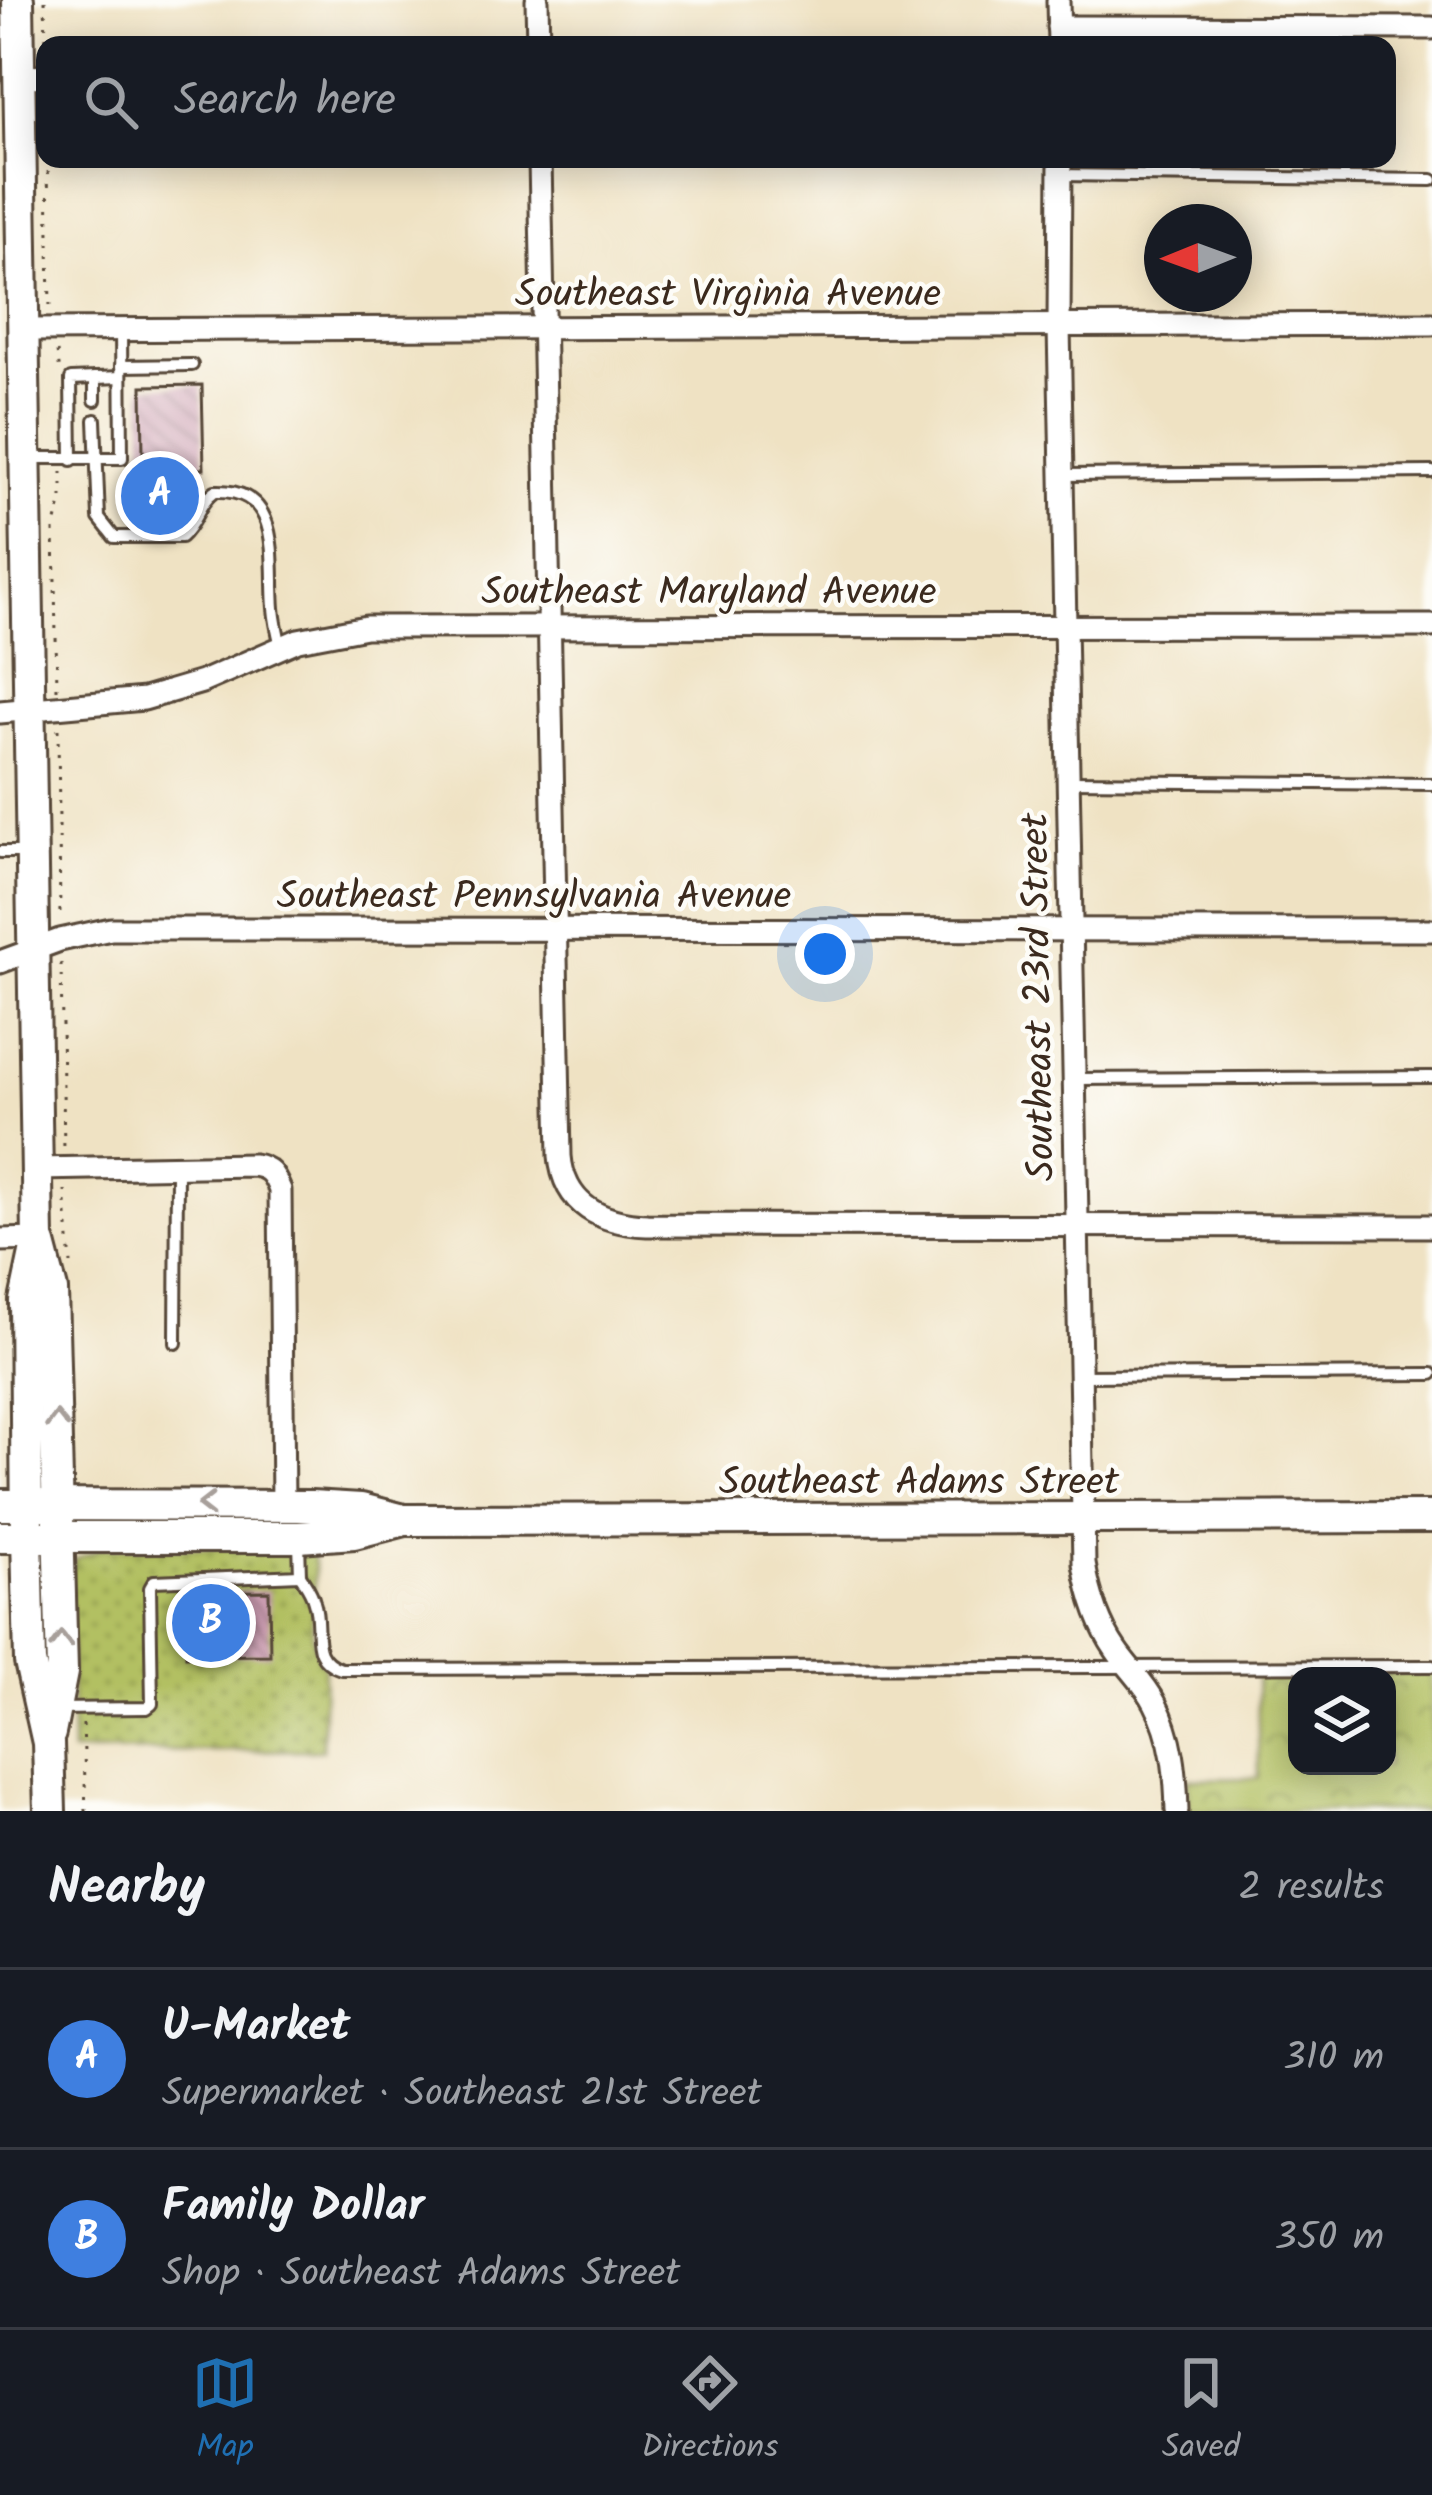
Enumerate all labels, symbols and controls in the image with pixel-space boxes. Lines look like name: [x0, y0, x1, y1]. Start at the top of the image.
search box: [36, 36, 1396, 168]
text: Search here: [174, 66, 396, 138]
icon: search: [78, 69, 144, 135]
north arrow: [1144, 204, 1252, 312]
street label: Southeast Virginia Avenue: [515, 265, 941, 327]
pin: A: [121, 451, 199, 541]
street label: Southeast Maryland Avenue: [481, 563, 937, 625]
street label: Southeast 23rd Street: [1006, 811, 1074, 1182]
street label: Southeast Pennsylvania Avenue: [277, 867, 791, 929]
your location: [795, 924, 855, 984]
one-way arrow: [44, 1410, 70, 1429]
street label: Southeast Adams Street: [719, 1453, 1120, 1515]
one-way arrow: [196, 1492, 214, 1518]
pin: B: [172, 1578, 250, 1668]
one-way arrow: [49, 1630, 75, 1649]
map controls: [1288, 1667, 1396, 1775]
button: layers: [1288, 1667, 1396, 1775]
text: Nearby: [48, 1849, 205, 1930]
text: 2 results: [1239, 1858, 1384, 1920]
text: U-Market: [162, 1992, 350, 2064]
text: A: [75, 2028, 99, 2090]
text: 310 m: [1283, 2028, 1384, 2090]
text: Supermarket · Southeast 21st Street: [162, 2064, 762, 2126]
text: Family Dollar: [162, 2172, 424, 2244]
text: B: [75, 2208, 99, 2270]
text: 350 m: [1275, 2208, 1384, 2270]
text: Shop · Southeast Adams Street: [162, 2244, 680, 2306]
tab: Map: [192, 2350, 258, 2475]
tab: Directions: [641, 2350, 778, 2475]
tab: Saved: [1162, 2350, 1240, 2475]

